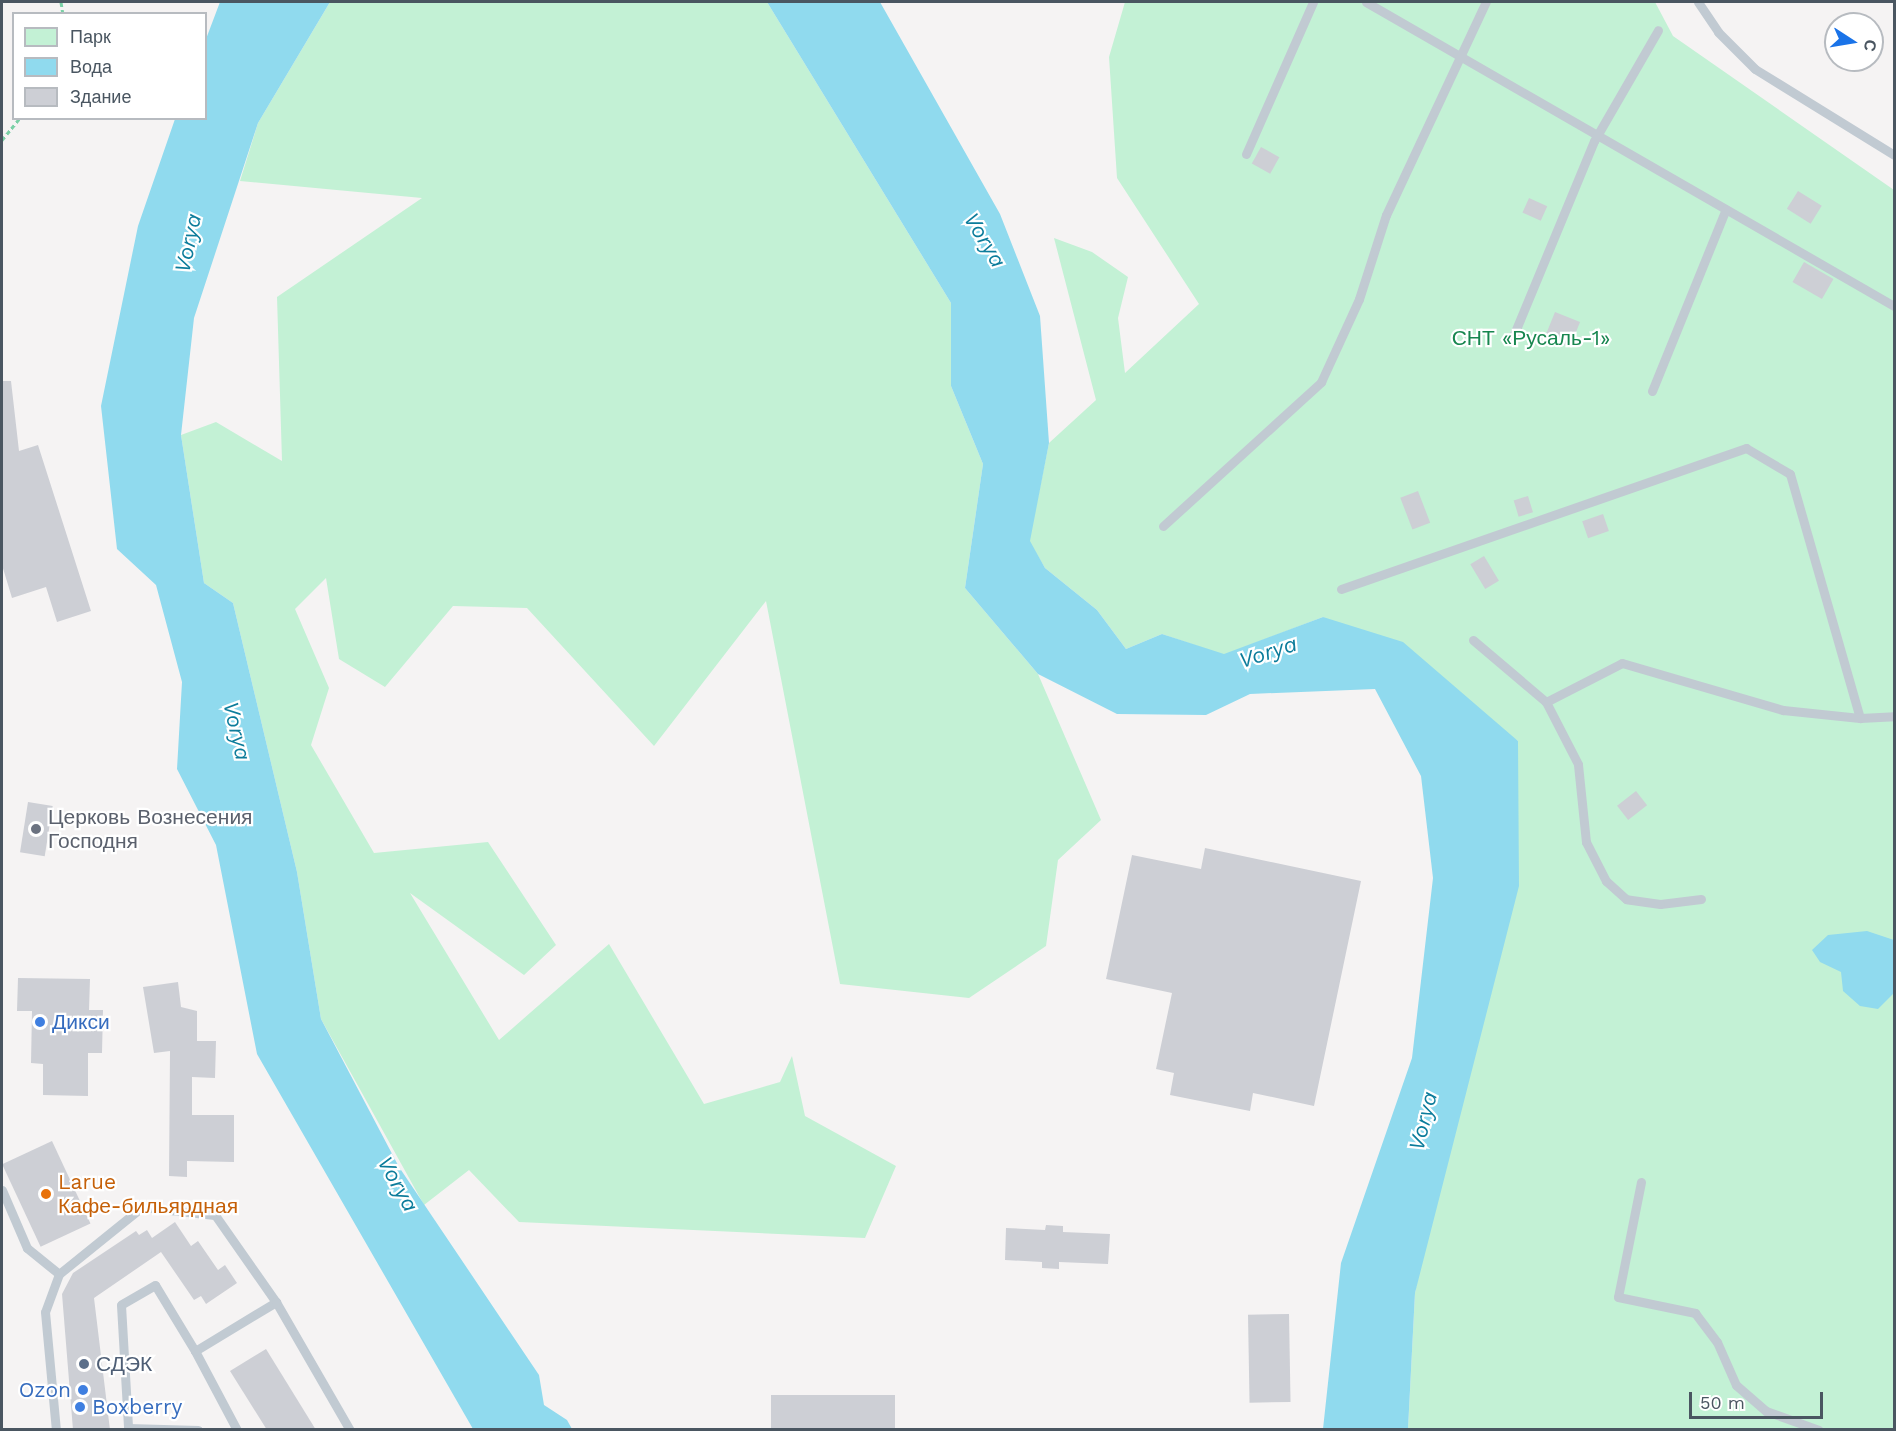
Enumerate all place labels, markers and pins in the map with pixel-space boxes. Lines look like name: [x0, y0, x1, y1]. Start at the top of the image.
place label: Церковь Вознесения Господня: [48, 804, 252, 854]
marker: Церковь Вознесения Господня: [29, 822, 43, 836]
place label: Дикси: [52, 1009, 110, 1035]
marker: Дикси: [33, 1015, 47, 1029]
place label: Larue Кафе-бильярдная: [58, 1169, 238, 1219]
marker: Larue Кафе-бильярдная: [39, 1187, 53, 1201]
place label: СДЭК: [96, 1351, 152, 1377]
marker: СДЭК: [77, 1357, 91, 1371]
place label: Ozon: [19, 1377, 71, 1403]
marker: Ozon: [76, 1383, 90, 1397]
place label: Boxberry: [92, 1394, 182, 1420]
marker: Boxberry: [73, 1400, 87, 1414]

